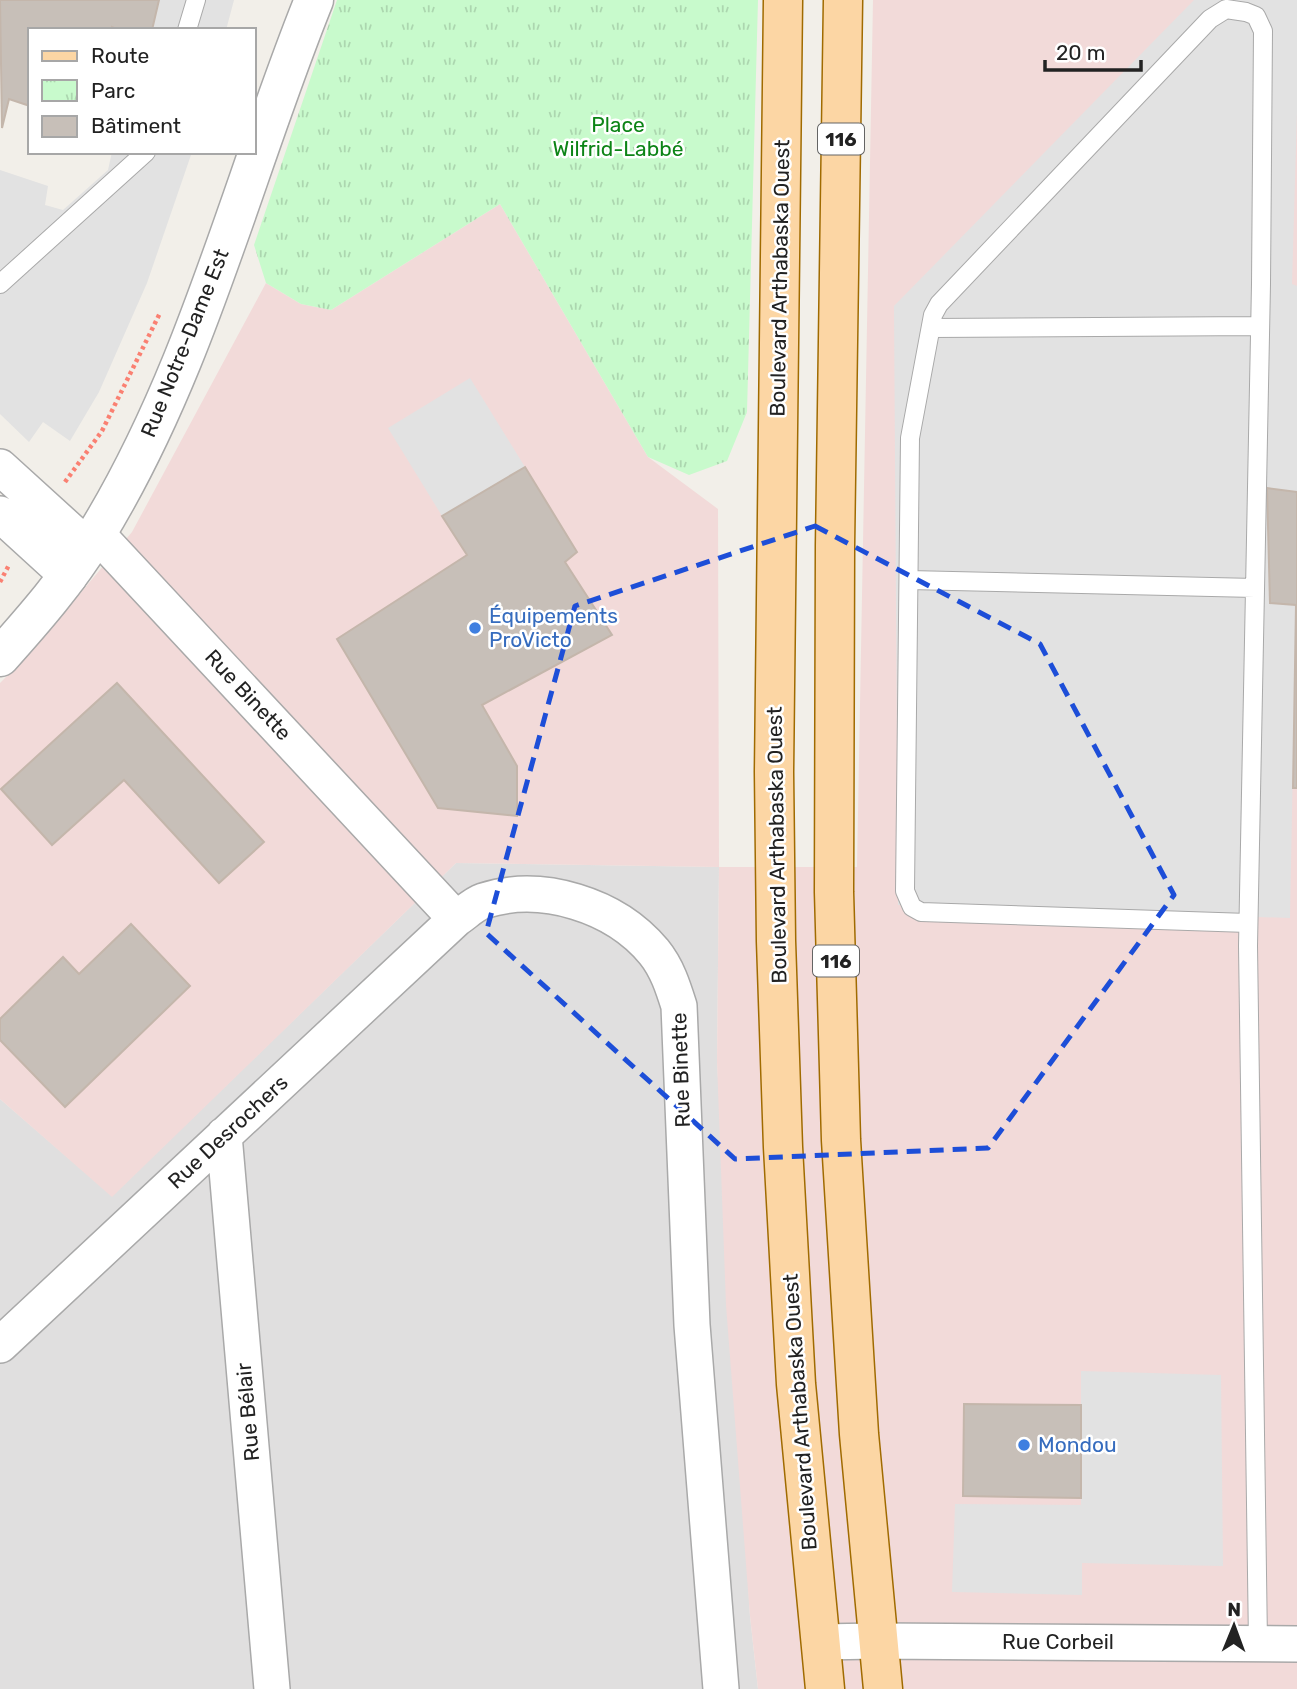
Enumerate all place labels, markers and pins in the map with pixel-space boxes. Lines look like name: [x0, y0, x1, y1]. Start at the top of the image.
place label: Équipements ProVicto: [489, 603, 618, 652]
marker: Équipements ProVicto: [467, 620, 483, 636]
place label: Mondou: [1038, 1432, 1117, 1457]
marker: Mondou: [1016, 1437, 1032, 1453]

